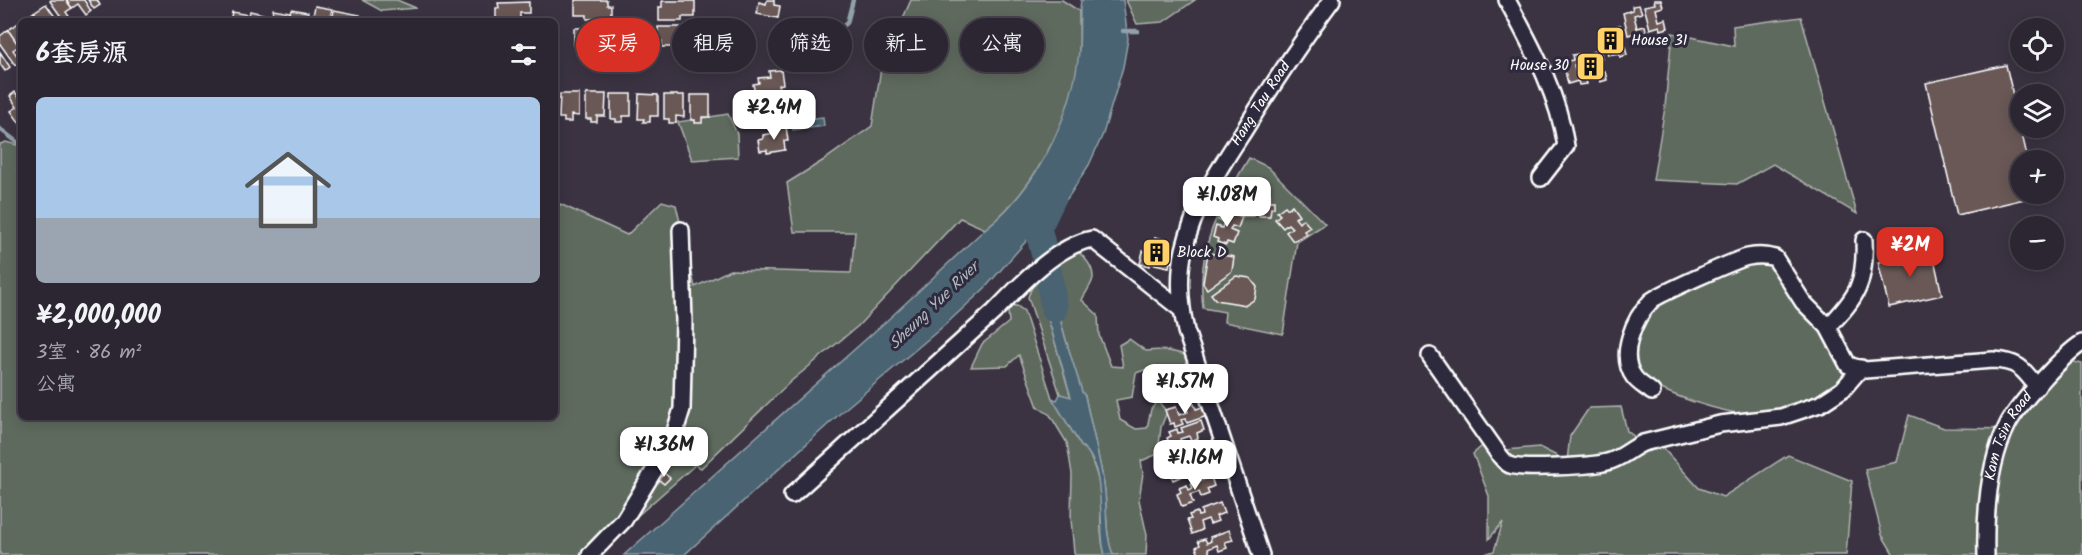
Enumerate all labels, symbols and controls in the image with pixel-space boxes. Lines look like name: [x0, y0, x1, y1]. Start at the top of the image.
chip: 买房: [576, 18, 660, 72]
chip: 租房: [672, 18, 756, 72]
chip: 筛选: [768, 18, 852, 72]
chip: 新上: [864, 18, 948, 72]
chip: 公寓: [960, 18, 1044, 72]
map controls: [2010, 18, 2064, 270]
button: locate: [2010, 18, 2064, 72]
building icon: House 31: [1594, 25, 1626, 57]
place label: House 31: [1631, 29, 1688, 53]
text: 6套房源: [36, 33, 128, 75]
icon: filters: [507, 38, 540, 71]
building icon: House 30: [1574, 50, 1606, 82]
place label: House 30: [1510, 54, 1569, 78]
street label: Hang Tau Road: [1225, 56, 1298, 151]
button: layers: [2010, 84, 2064, 138]
pin: ¥2.4M: [732, 90, 816, 141]
text: ¥2.4M: [747, 93, 801, 125]
icon: home: [234, 136, 342, 244]
button: +: [2010, 150, 2064, 204]
pin: ¥1.08M: [1178, 177, 1276, 228]
text: ¥1.08M: [1197, 180, 1257, 212]
button: −: [2010, 216, 2064, 270]
pin: ¥2M: [1881, 227, 1939, 278]
text: ¥2M: [1890, 230, 1930, 262]
building icon: Block D: [1140, 237, 1172, 269]
place label: Block D: [1177, 241, 1227, 265]
water label: Sheung Yue River: [883, 254, 988, 356]
text: ¥2,000,000: [36, 295, 161, 337]
text: 3室 · 86 m²: [36, 337, 141, 369]
pin: ¥1.57M: [1136, 364, 1234, 415]
text: ¥1.57M: [1156, 367, 1214, 399]
text: 公寓: [36, 369, 76, 401]
street label: Kam Tsin Road: [1979, 386, 2039, 482]
pin: ¥1.36M: [615, 427, 713, 478]
text: ¥1.36M: [634, 430, 694, 462]
pin: ¥1.16M: [1146, 440, 1244, 491]
text: ¥1.16M: [1167, 443, 1223, 475]

